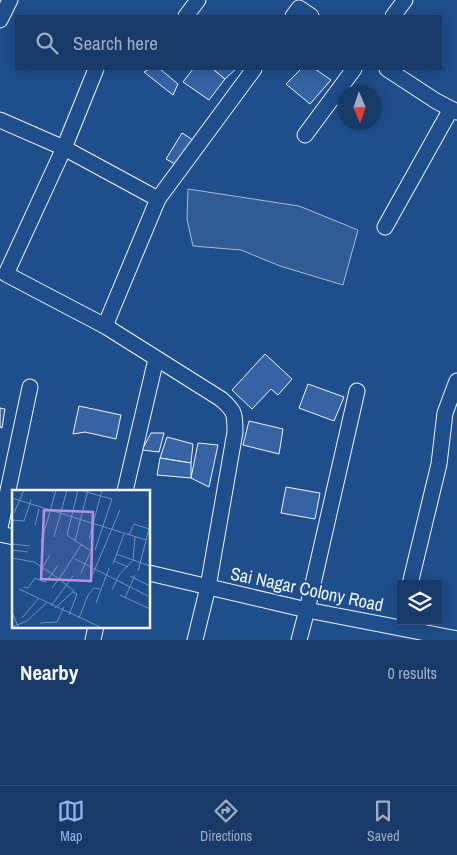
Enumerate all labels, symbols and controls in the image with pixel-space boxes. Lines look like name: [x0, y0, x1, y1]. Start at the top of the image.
search box: [15, 15, 442, 70]
icon: search: [33, 29, 61, 57]
text: Search here: [73, 30, 158, 56]
north arrow: [337, 85, 382, 130]
inset map: [12, 490, 150, 628]
street label: Sai Nagar Colony Road: [228, 561, 386, 617]
map controls: [397, 580, 442, 625]
button: layers: [397, 580, 442, 625]
text: Nearby: [20, 658, 78, 687]
text: 0 results: [387, 662, 437, 684]
tab: Map: [57, 797, 85, 845]
tab: Directions: [200, 797, 252, 845]
tab: Saved: [367, 797, 400, 845]

